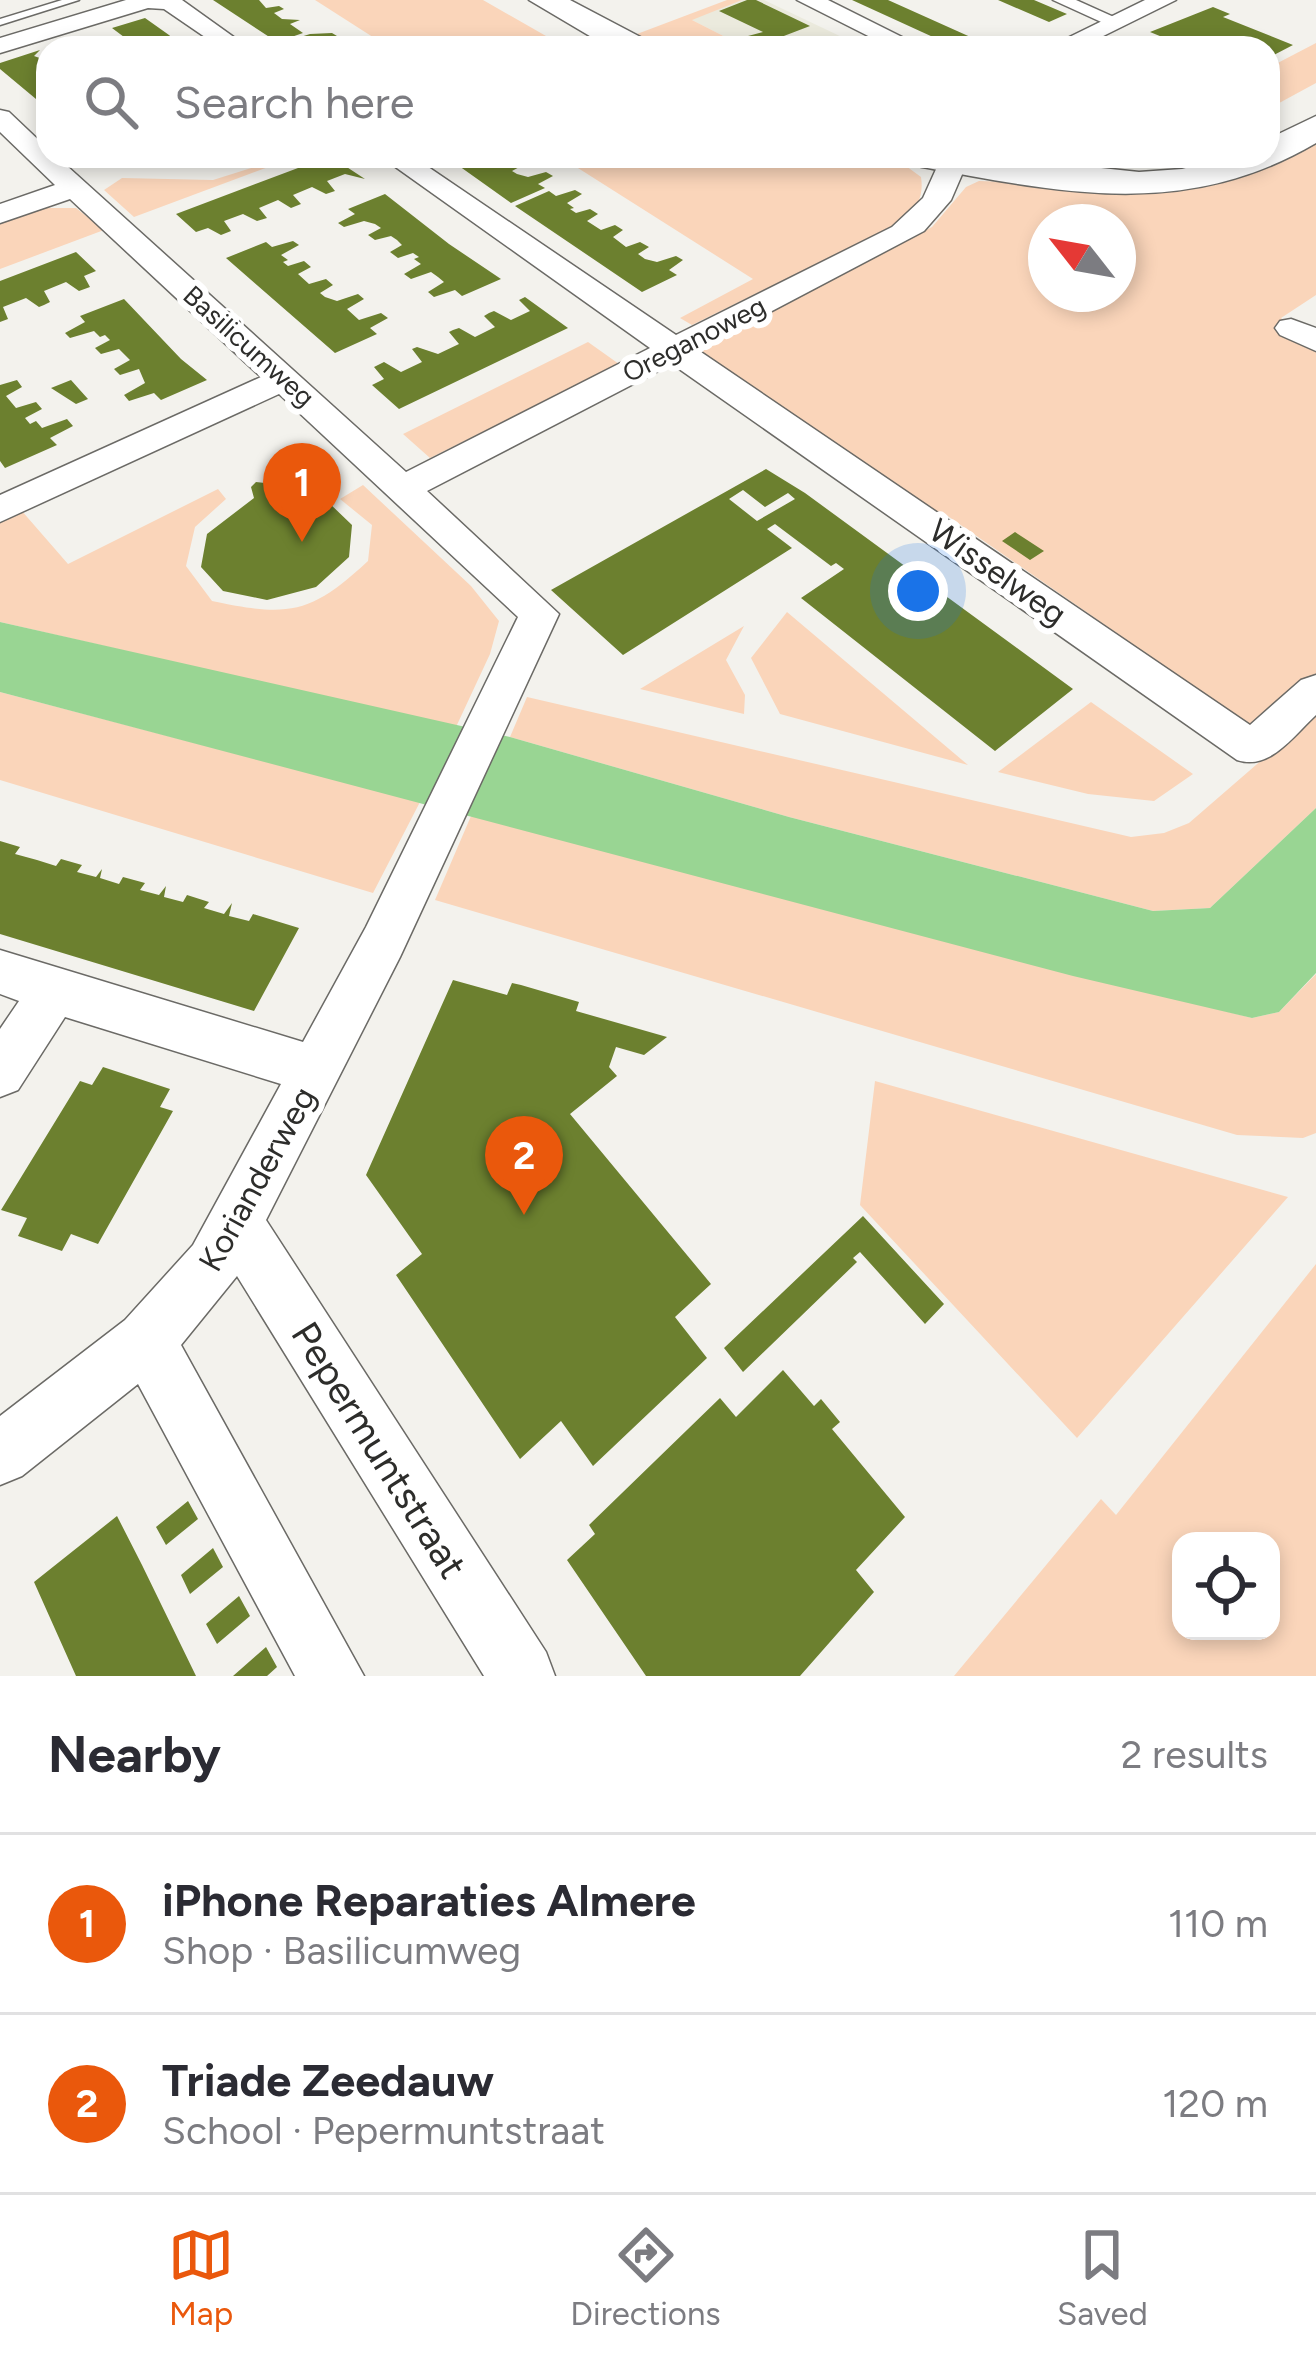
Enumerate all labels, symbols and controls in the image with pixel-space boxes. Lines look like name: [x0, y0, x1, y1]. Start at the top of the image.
search box: [36, 36, 1280, 168]
icon: search: [78, 69, 144, 135]
text: Search here: [174, 75, 414, 129]
north arrow: [1028, 204, 1136, 312]
street label: Basilicumweg: [177, 278, 321, 414]
street label: Oreganoweg: [617, 289, 771, 389]
pin: 1: [263, 443, 341, 542]
street label: Wisselweg: [922, 511, 1074, 633]
your location: [888, 561, 948, 621]
street label: Korianderweg: [190, 1080, 324, 1278]
pin: 2: [485, 1116, 563, 1215]
street label: Pepermuntstraat: [281, 1313, 477, 1587]
map controls: [1172, 1532, 1280, 1640]
button: locate: [1172, 1532, 1280, 1640]
text: Nearby: [48, 1724, 221, 1785]
text: 2 results: [1121, 1731, 1268, 1778]
text: iPhone Reparaties Almere: [162, 1873, 696, 1927]
text: 1: [79, 1900, 95, 1947]
text: 110 m: [1168, 1900, 1268, 1947]
text: Shop · Basilicumweg: [162, 1927, 521, 1974]
text: Triade Zeedauw: [162, 2053, 494, 2107]
text: 2: [76, 2080, 98, 2127]
text: 120 m: [1162, 2080, 1268, 2127]
text: School · Pepermuntstraat: [162, 2107, 605, 2154]
tab: Map: [168, 2222, 234, 2333]
tab: Directions: [570, 2222, 721, 2333]
tab: Saved: [1057, 2222, 1148, 2333]

